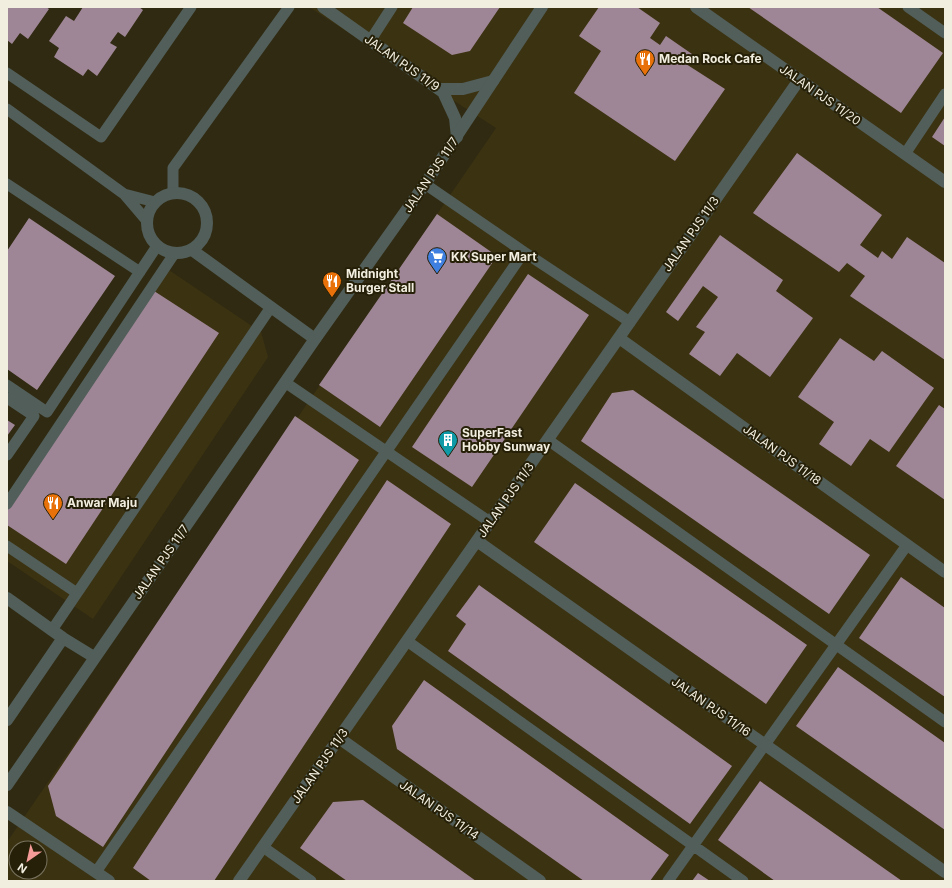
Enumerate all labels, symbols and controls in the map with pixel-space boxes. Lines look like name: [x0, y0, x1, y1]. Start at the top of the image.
street label: JALAN PJS 11/9: [362, 31, 443, 94]
restaurant icon: Medan Rock Cafe: [634, 48, 656, 76]
place label: Medan Rock Cafe: [659, 51, 762, 66]
street label: JALAN PJS 11/20: [777, 61, 864, 128]
street label: JALAN PJS 11/7: [400, 134, 461, 215]
street label: JALAN PJS 11/3: [659, 193, 722, 274]
supermarket icon: KK Super Mart: [426, 246, 448, 274]
place label: KK Super Mart: [451, 249, 537, 264]
place label: Midnight Burger Stall: [346, 266, 414, 295]
restaurant icon: Midnight Burger Stall: [321, 270, 343, 298]
street label: JALAN PJS 11/18: [740, 421, 824, 488]
place label: SuperFast Hobby Sunway: [462, 425, 551, 454]
building icon: SuperFast Hobby Sunway: [437, 429, 459, 457]
street label: JALAN PJS 11/3: [474, 459, 537, 540]
restaurant icon: Anwar Maju: [42, 492, 64, 520]
place label: Anwar Maju: [67, 495, 137, 510]
street label: JALAN PJS 11/7: [129, 521, 192, 602]
street label: JALAN PJS 11/16: [669, 674, 754, 739]
street label: JALAN PJS 11/3: [288, 725, 351, 806]
street label: JALAN PJS 11/14: [397, 777, 482, 843]
north arrow: [8, 840, 48, 880]
text: N: [15, 860, 30, 876]

